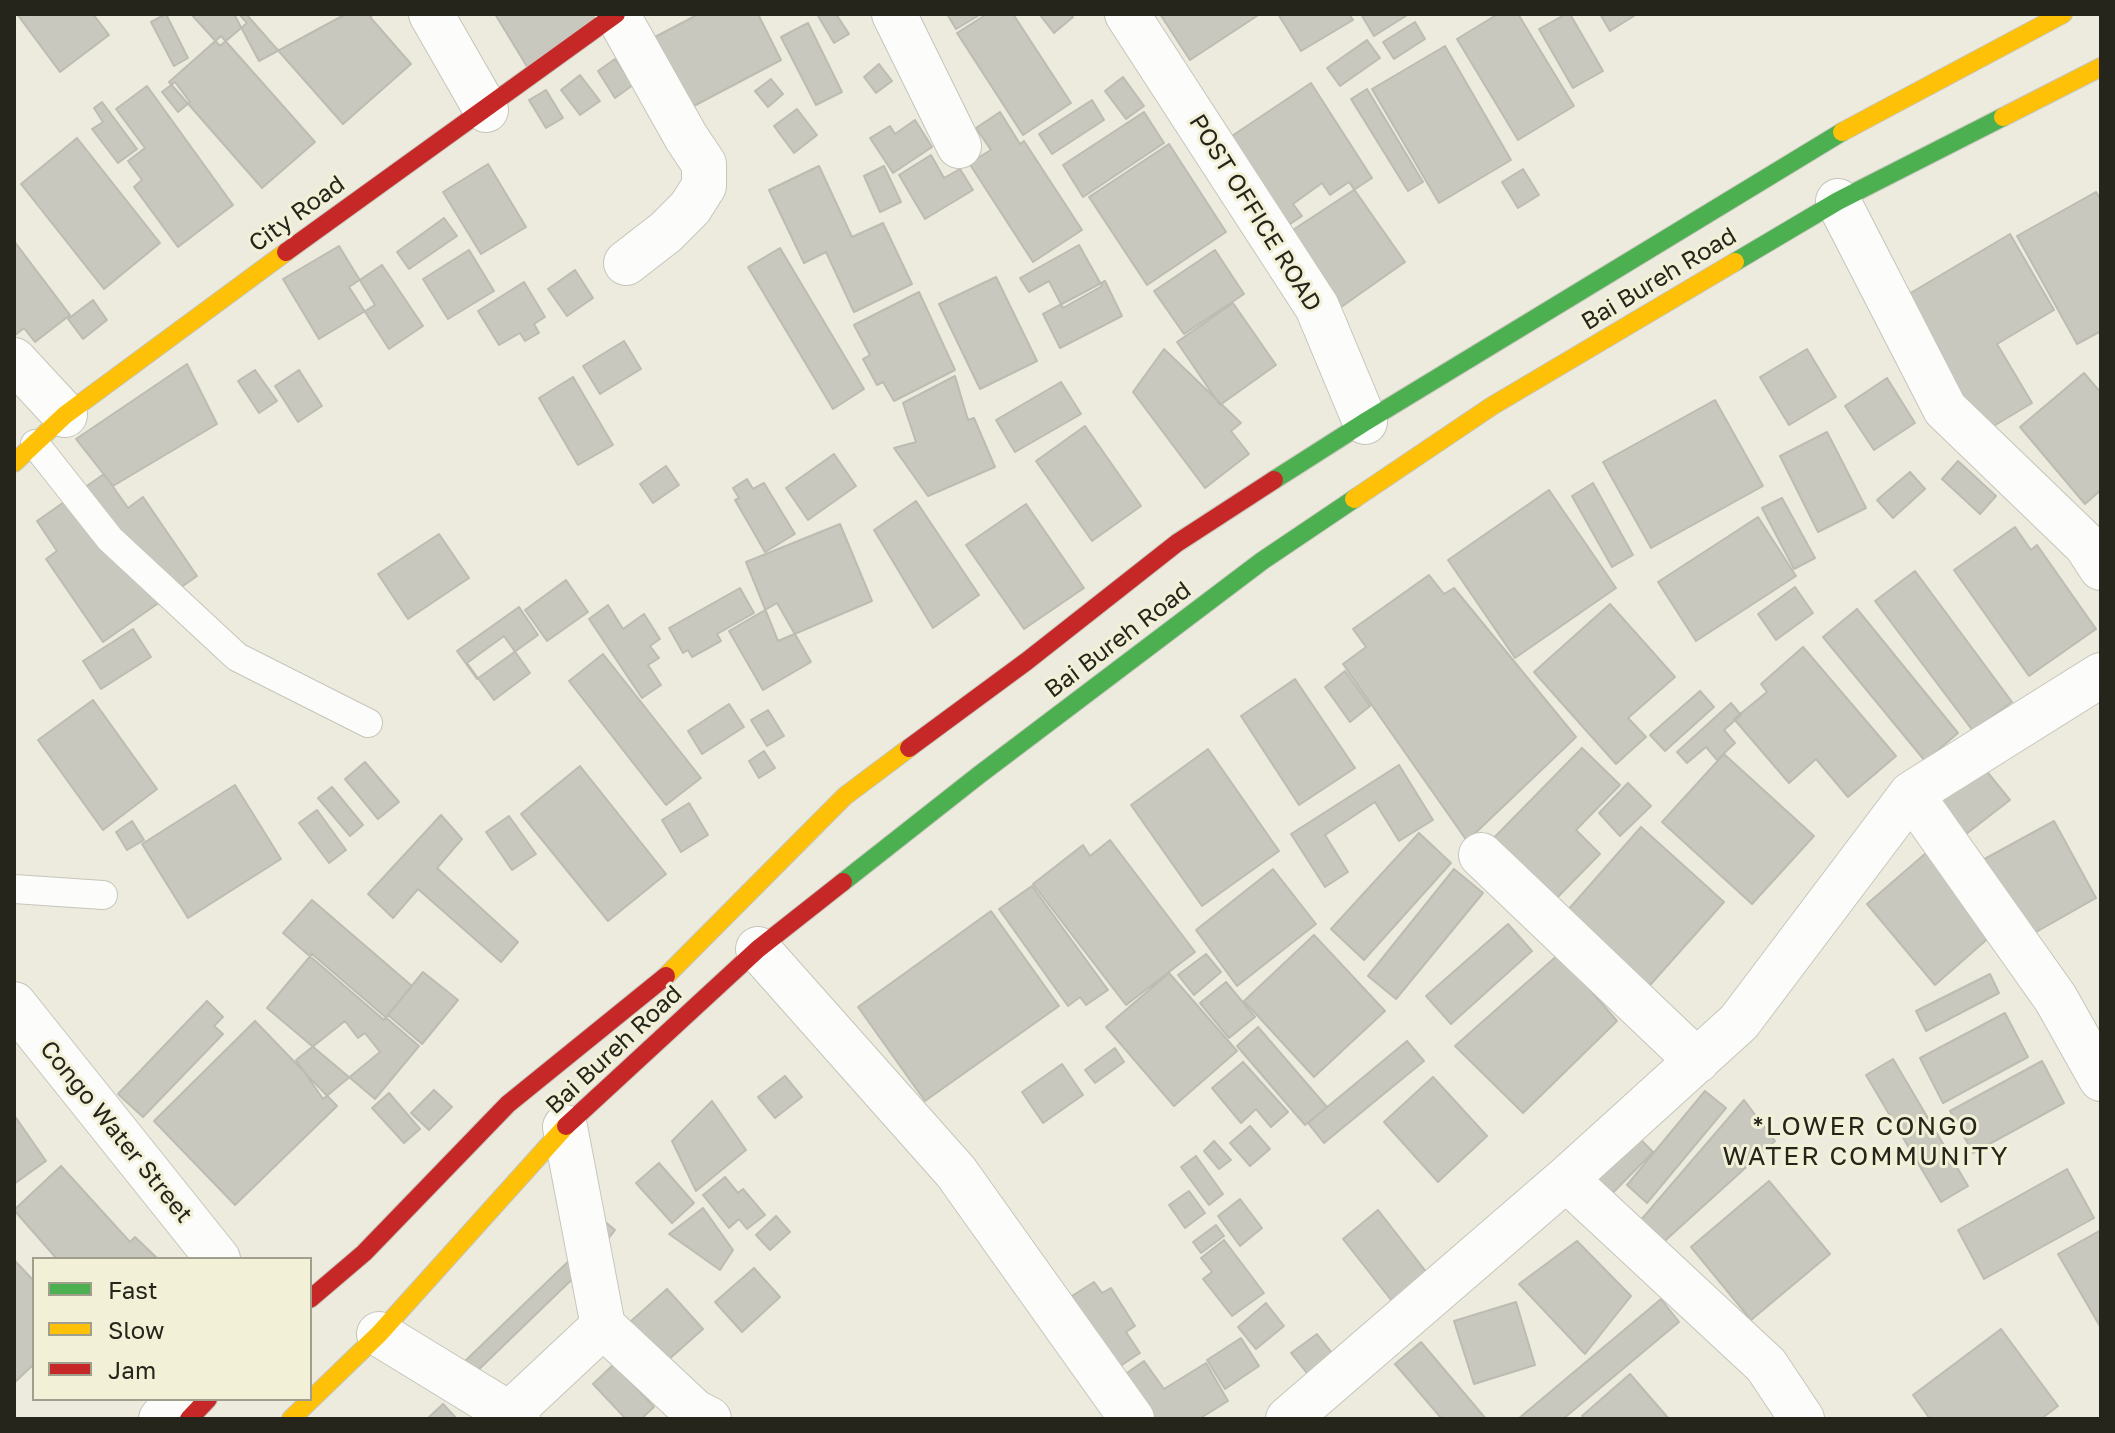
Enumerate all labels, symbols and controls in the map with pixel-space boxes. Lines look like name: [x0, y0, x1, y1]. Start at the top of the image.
street label: POST OFFICE ROAD: [1183, 109, 1327, 317]
street label: City Road: [244, 170, 350, 258]
street label: Bai Bureh Road: [1576, 222, 1742, 336]
street label: Bai Bureh Road: [1039, 576, 1197, 704]
street label: Bai Bureh Road: [540, 980, 688, 1120]
street label: Congo Water Street: [34, 1035, 198, 1229]
district label: *LOWER CONGO WATER COMMUNITY: [1723, 1111, 2009, 1172]
legend: [32, 1257, 312, 1401]
text: Fast: [108, 1275, 158, 1304]
text: Slow: [108, 1315, 164, 1344]
text: Jam: [108, 1355, 156, 1384]

